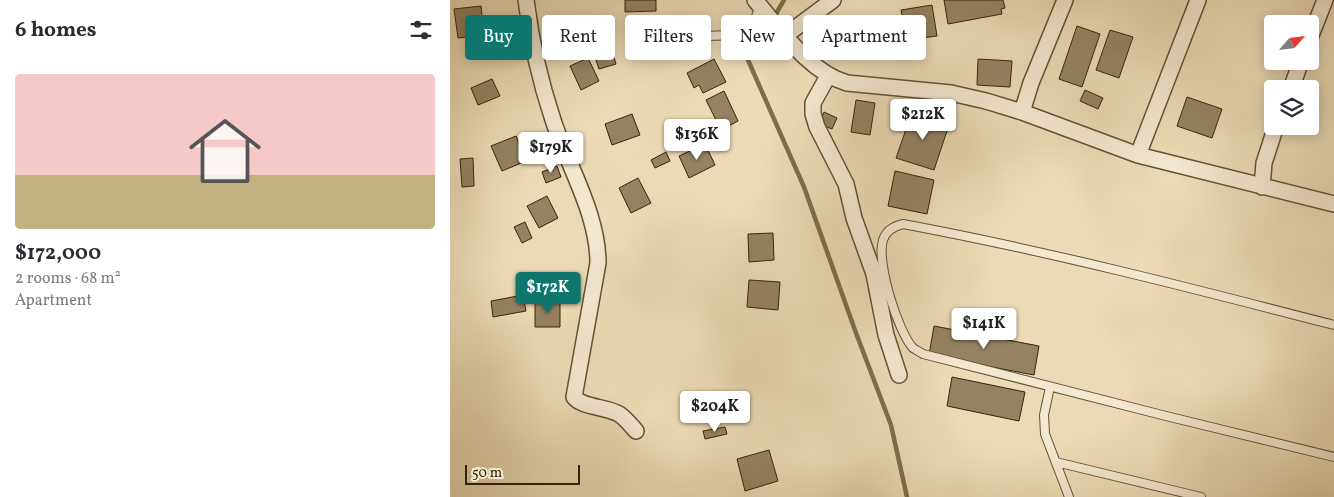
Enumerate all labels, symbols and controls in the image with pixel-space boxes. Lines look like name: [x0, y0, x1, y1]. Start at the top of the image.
chip: Buy: [465, 15, 532, 60]
chip: Rent: [542, 15, 615, 60]
chip: Filters: [625, 15, 711, 60]
chip: New: [721, 15, 793, 60]
chip: Apartment: [803, 15, 926, 60]
north arrow: [1264, 15, 1319, 70]
map controls: [1264, 15, 1319, 135]
text: 6 homes: [15, 16, 96, 45]
icon: filters: [407, 16, 435, 44]
button: layers: [1264, 80, 1319, 135]
pin: $212K: [888, 98, 958, 141]
text: $212K: [901, 104, 945, 126]
icon: home: [180, 106, 270, 196]
pin: $136K: [662, 119, 732, 161]
text: $136K: [675, 124, 719, 146]
pin: $179K: [516, 132, 586, 174]
text: $179K: [529, 137, 573, 159]
text: $172,000: [15, 239, 101, 268]
text: 2 rooms · 68 m²: [15, 268, 121, 290]
pin: $172K: [513, 272, 583, 314]
text: $172K: [527, 277, 569, 299]
text: Apartment: [15, 290, 92, 312]
pin: $141K: [949, 308, 1019, 350]
text: $141K: [962, 313, 1006, 335]
pin: $204K: [680, 390, 750, 433]
text: $204K: [691, 396, 739, 418]
scale bar: [465, 462, 580, 485]
text: 50 m: [472, 464, 502, 483]

